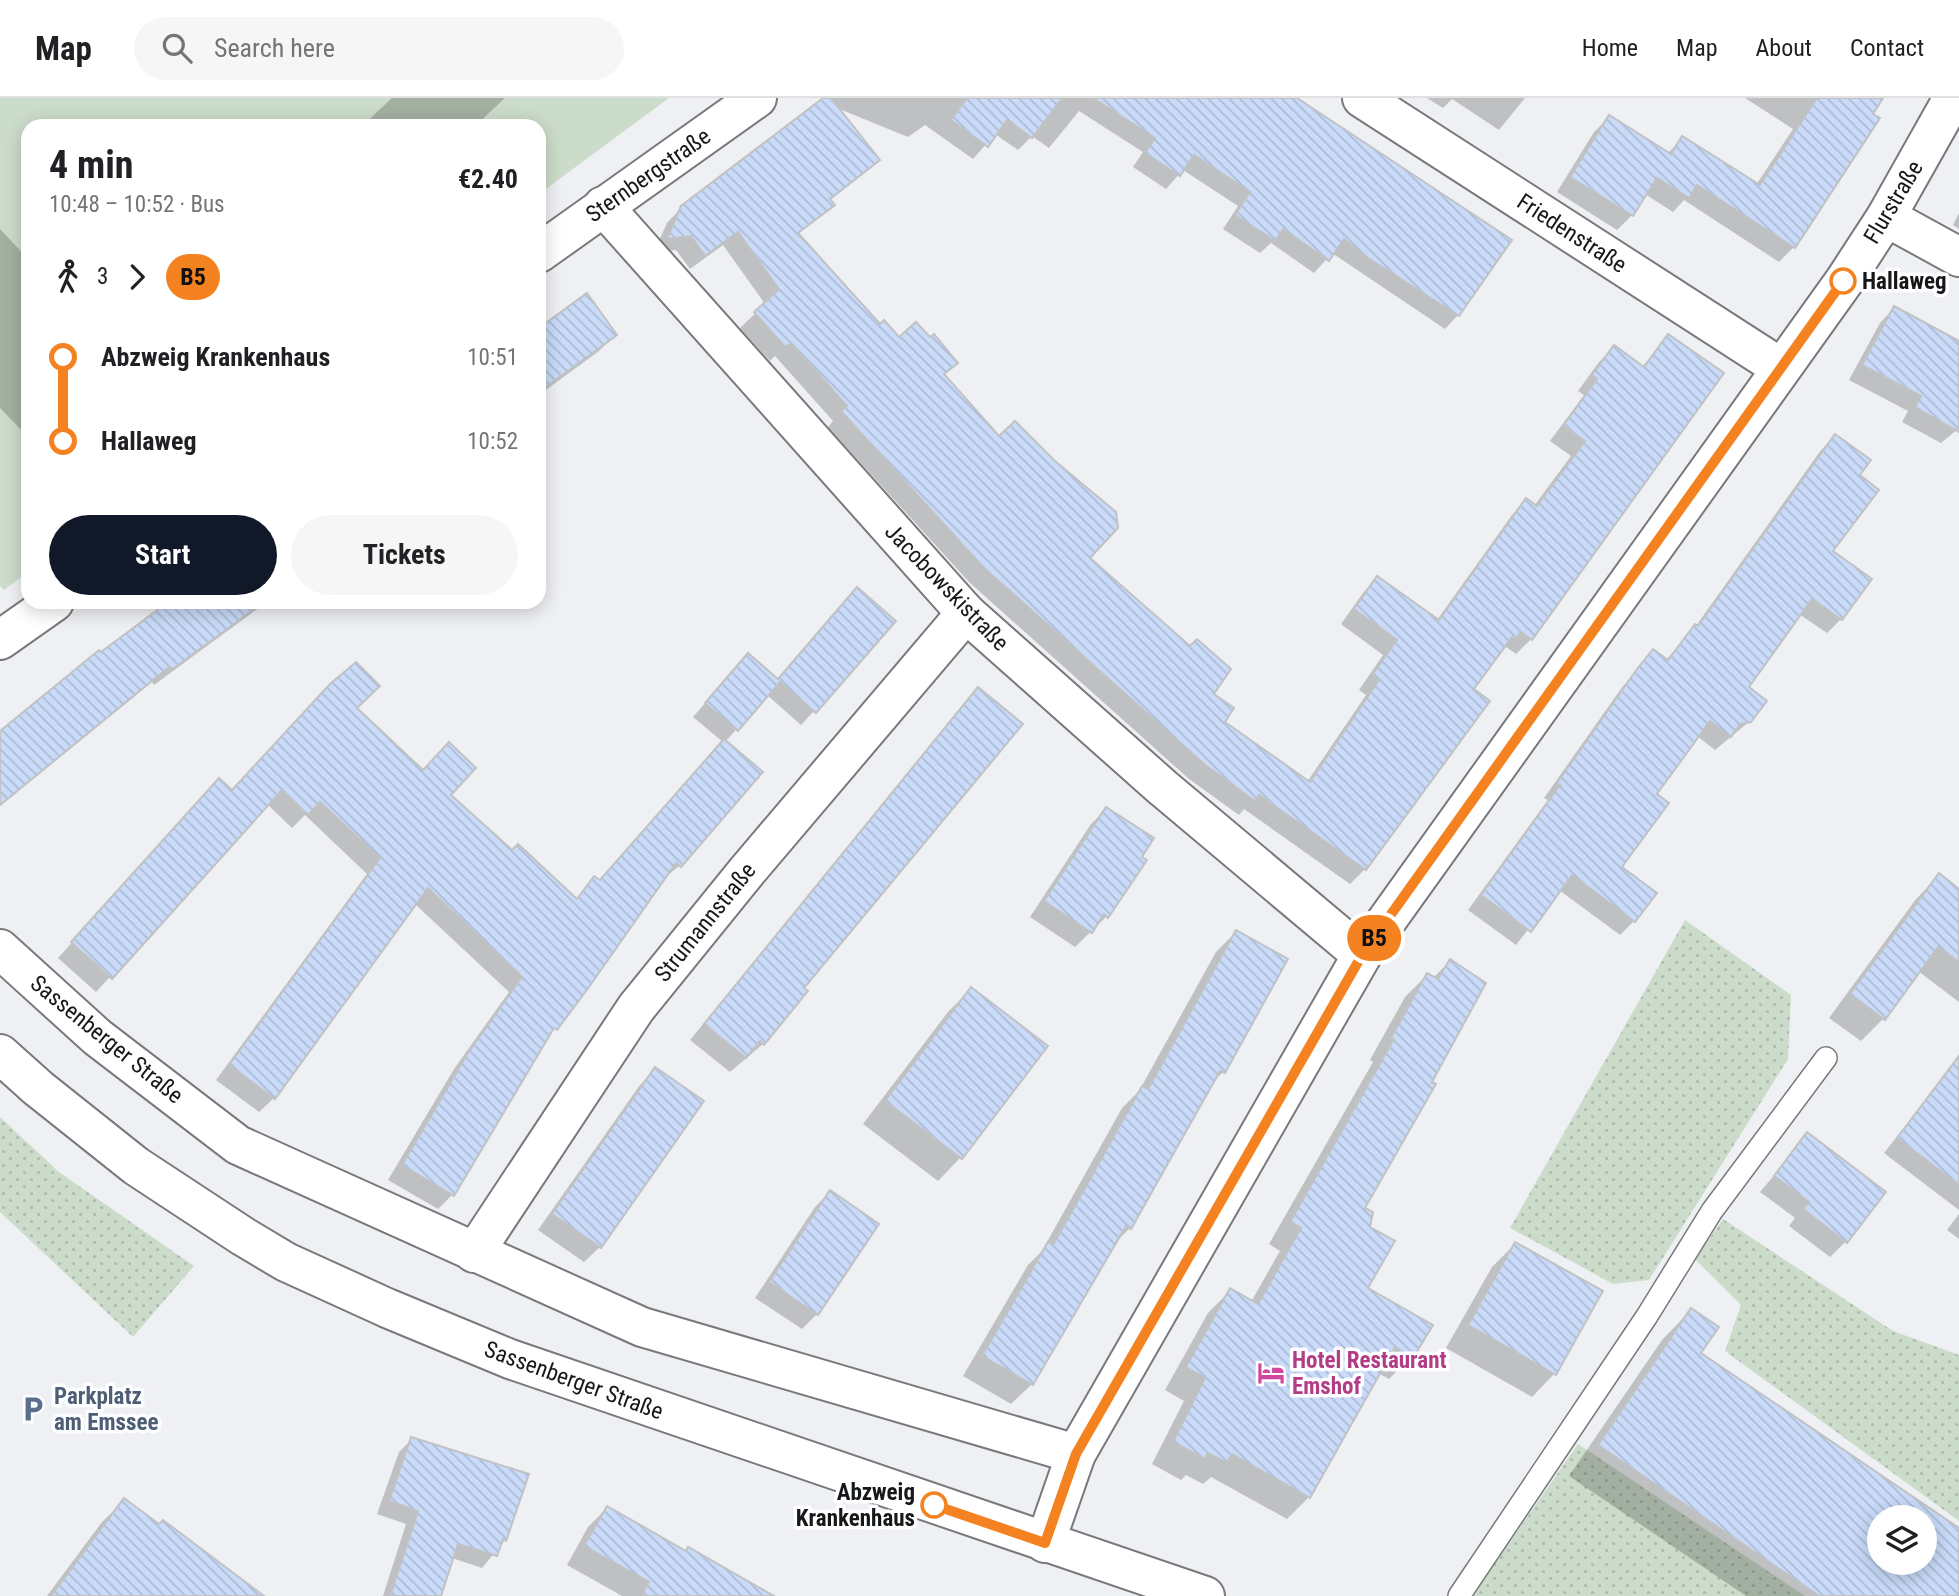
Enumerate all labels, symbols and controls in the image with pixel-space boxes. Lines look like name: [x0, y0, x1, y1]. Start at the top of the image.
search box: [134, 17, 624, 80]
text: Map: [35, 29, 92, 68]
icon: search: [158, 29, 196, 67]
text: Search here: [214, 33, 335, 63]
text: Home: [1582, 34, 1638, 62]
text: Map: [1676, 34, 1718, 62]
text: About: [1756, 34, 1812, 62]
text: Contact: [1850, 34, 1924, 62]
street label: Sternbergstraße: [581, 123, 716, 228]
text: 4 min: [49, 143, 133, 187]
street label: Flurstraße: [1858, 156, 1929, 249]
text: €2.40: [458, 164, 518, 194]
street label: Friedenstraße: [1512, 188, 1631, 279]
text: 10:48 – 10:52 · Bus: [49, 191, 225, 218]
icon: walk: [49, 258, 87, 296]
icon: forward: [118, 258, 156, 296]
text: 3: [97, 263, 108, 290]
text: B5: [180, 263, 206, 291]
marker: Hallaweg: [1830, 268, 1856, 294]
place label: Hallaweg: [1862, 268, 1947, 295]
text: Abzweig Krankenhaus: [101, 342, 330, 372]
text: 10:51: [467, 344, 518, 371]
text: Hallaweg: [101, 426, 197, 456]
text: 10:52: [467, 428, 518, 455]
button: Start: [49, 515, 277, 595]
button: Tickets: [291, 515, 518, 595]
street label: Jacobowskistraße: [879, 518, 1014, 656]
street label: Strumannstraße: [649, 857, 762, 987]
line badge: B5: [1342, 915, 1406, 961]
text: B5: [1361, 924, 1387, 952]
street label: Sassenberger Straße: [25, 970, 188, 1109]
street label: Sassenberger Straße: [481, 1336, 667, 1425]
place label: Hotel Restaurant Emshof: [1292, 1347, 1447, 1400]
hotel icon: Hotel Restaurant Emshof: [1256, 1358, 1286, 1388]
place label: Parkplatz am Emssee: [54, 1383, 158, 1436]
parking icon: Parkplatz am Emssee: [18, 1394, 48, 1424]
place label: Abzweig Krankenhaus: [796, 1479, 915, 1532]
marker: Abzweig Krankenhaus: [921, 1492, 947, 1518]
map controls: [1867, 1505, 1937, 1575]
button: layers: [1867, 1505, 1937, 1575]

